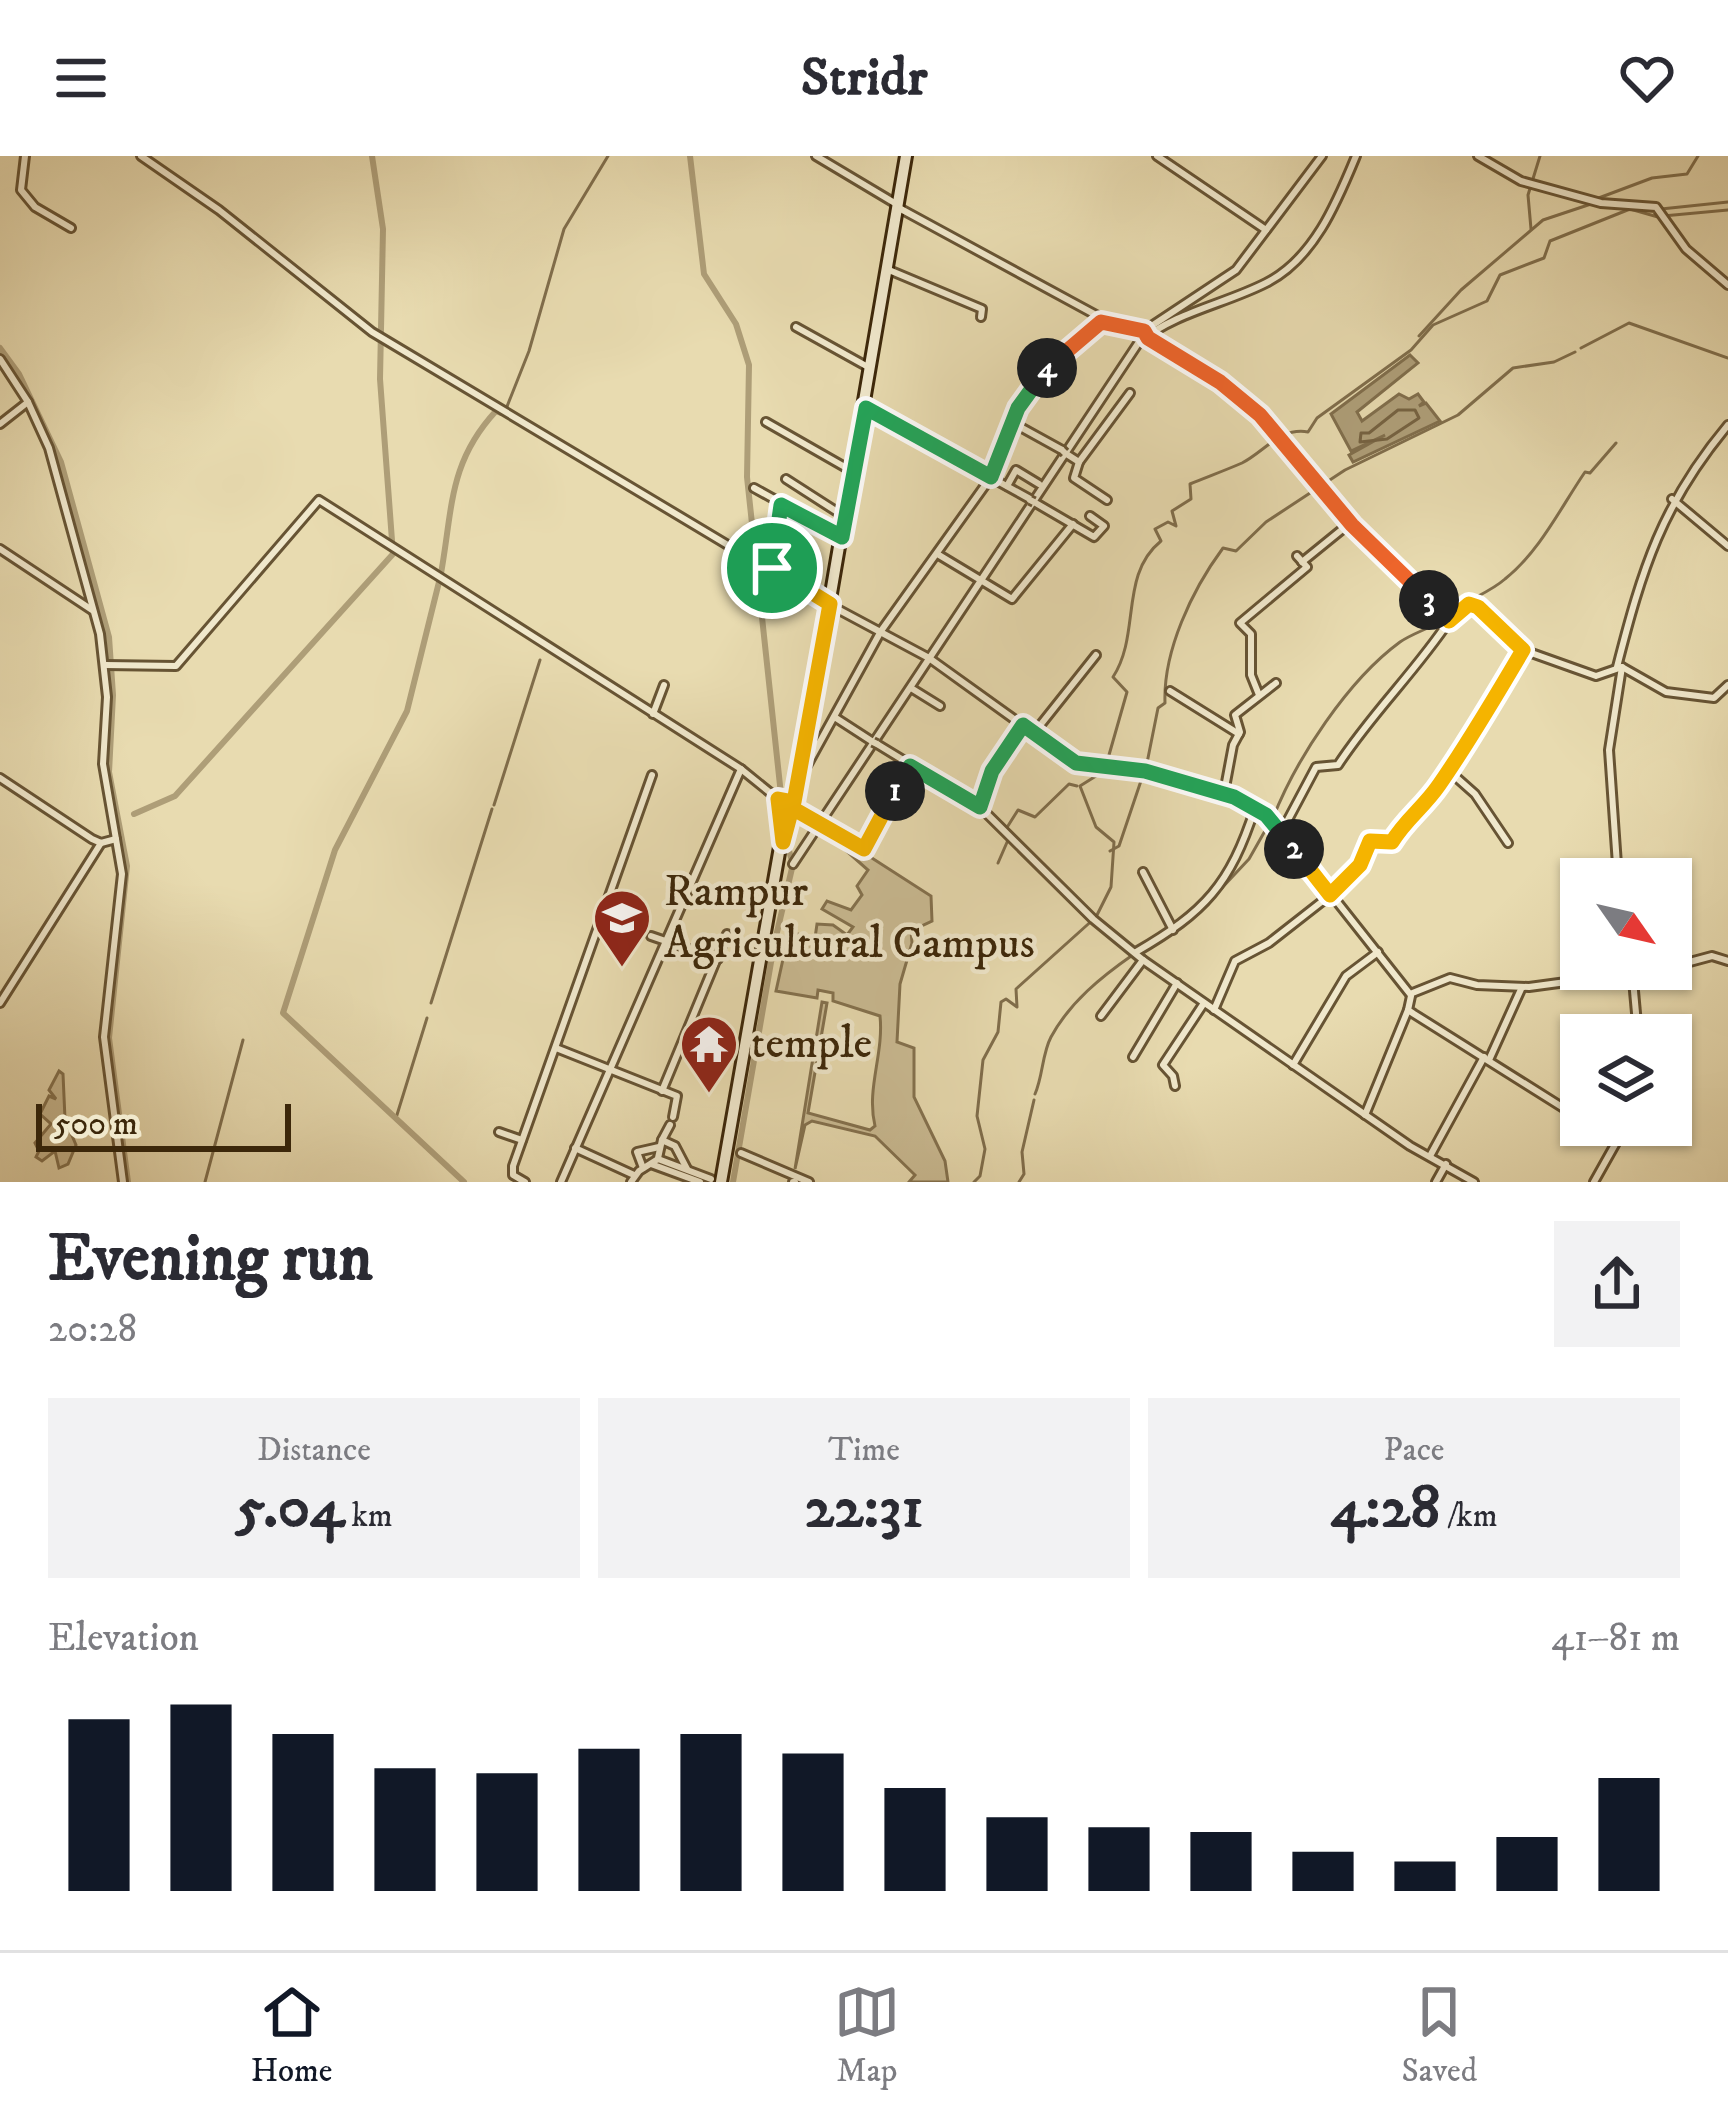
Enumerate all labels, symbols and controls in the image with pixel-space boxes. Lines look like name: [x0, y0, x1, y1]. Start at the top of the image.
icon: menu: [48, 45, 114, 111]
text: Stridr: [801, 45, 927, 112]
icon: heart: [1614, 45, 1680, 111]
pin: 4: [1017, 338, 1077, 398]
text: 4: [1038, 347, 1057, 388]
pin: [721, 517, 823, 619]
icon: arrive: [739, 535, 805, 601]
pin: 3: [1399, 570, 1459, 630]
text: 3: [1423, 579, 1435, 620]
pin: 1: [865, 761, 925, 821]
text: 1: [889, 770, 901, 811]
pin: 2: [1264, 819, 1324, 879]
text: 2: [1286, 828, 1302, 869]
north arrow: [1560, 858, 1692, 990]
map controls: [1560, 858, 1692, 1146]
place label: Rampur Agricultural Campus: [664, 864, 1035, 972]
school or university icon: Rampur Agricultural Campus: [591, 887, 653, 969]
temple icon: temple: [678, 1013, 740, 1095]
button: layers: [1560, 1014, 1692, 1146]
place label: temple: [751, 1016, 872, 1072]
scale bar: [36, 1098, 291, 1151]
text: 500 m: [54, 1104, 138, 1145]
text: Evening run: [48, 1219, 373, 1301]
button: share: [1554, 1221, 1680, 1347]
text: 20:28: [48, 1305, 137, 1354]
text: Distance: [257, 1430, 371, 1471]
text: Time: [828, 1430, 900, 1471]
text: Pace: [1383, 1430, 1445, 1471]
text: 5.04: [235, 1471, 344, 1546]
text: 22:31: [804, 1471, 924, 1546]
text: 4:28: [1331, 1471, 1440, 1546]
text: km: [344, 1496, 393, 1537]
text: /km: [1440, 1496, 1497, 1537]
text: Elevation: [48, 1614, 199, 1663]
text: 41–81 m: [1551, 1614, 1680, 1663]
tab: Home: [251, 1979, 332, 2092]
tab: Map: [834, 1979, 900, 2092]
tab: Saved: [1401, 1979, 1477, 2092]

